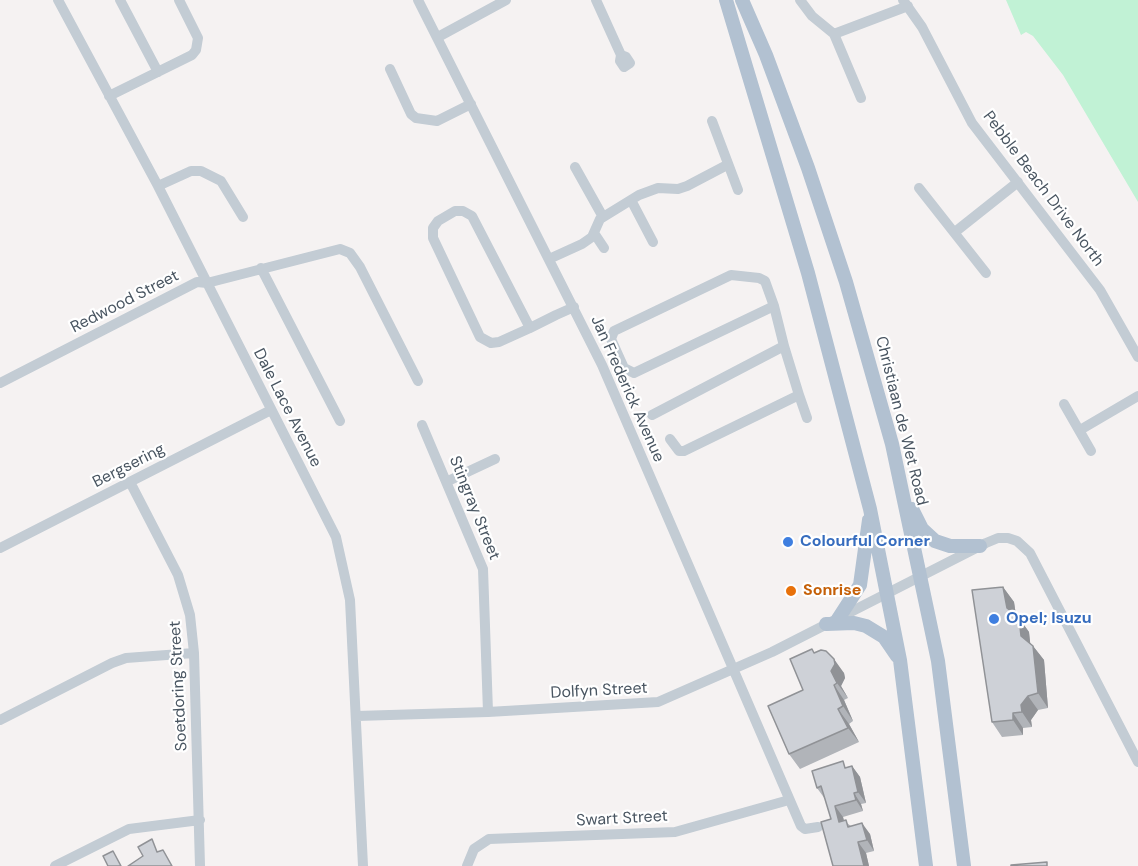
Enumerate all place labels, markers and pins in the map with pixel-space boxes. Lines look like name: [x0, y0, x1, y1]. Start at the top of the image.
place label: Colourful Corner: [800, 532, 930, 552]
marker: Colourful Corner: [781, 535, 795, 549]
place label: Sonrise: [803, 581, 861, 601]
marker: Sonrise: [784, 584, 798, 598]
place label: Opel; Isuzu: [1006, 609, 1092, 629]
marker: Opel; Isuzu: [987, 612, 1001, 626]

